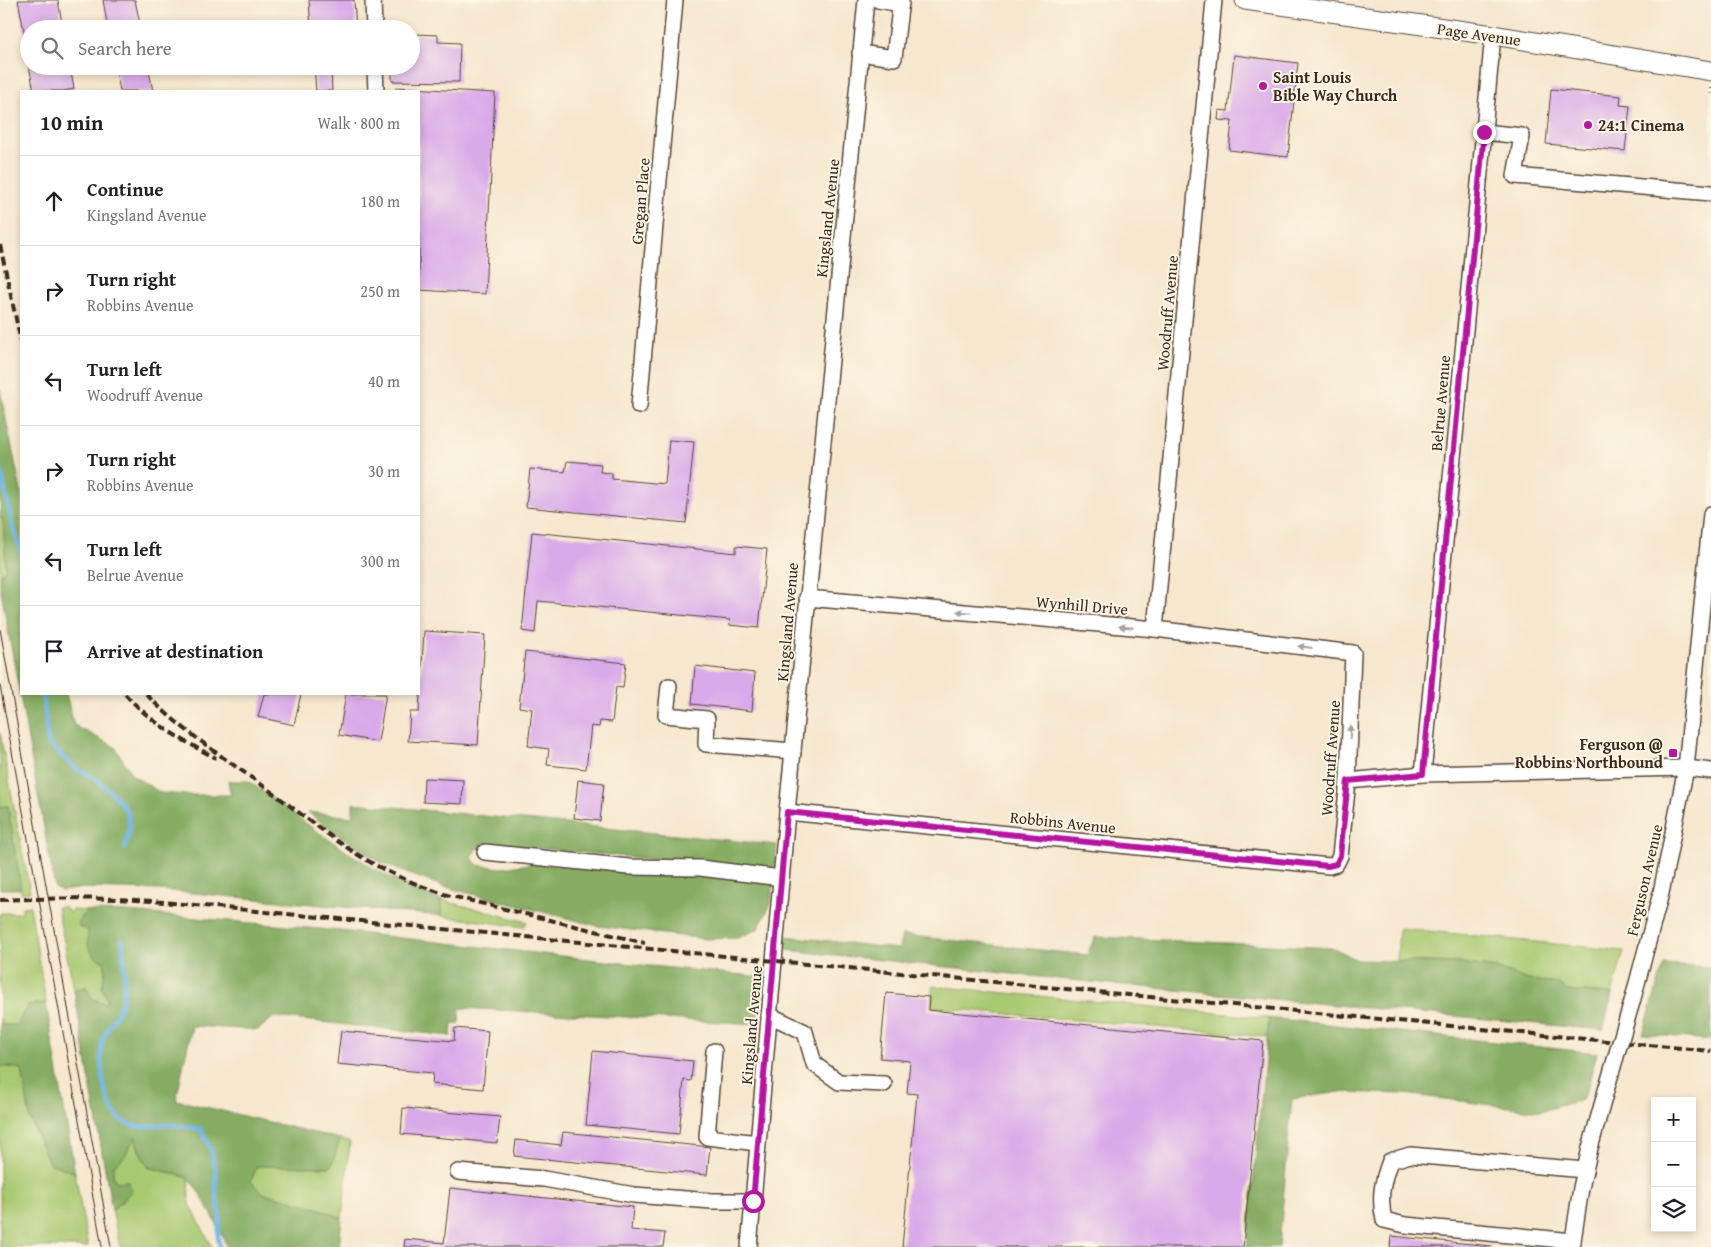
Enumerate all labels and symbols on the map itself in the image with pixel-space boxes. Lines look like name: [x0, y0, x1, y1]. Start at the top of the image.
street label: Page Avenue: [1436, 16, 1522, 52]
place label: Saint Louis Bible Way Church: [1273, 65, 1398, 107]
marker: Saint Louis Bible Way Church: [1257, 80, 1269, 92]
place label: 24:1 Cinema: [1598, 113, 1685, 137]
marker: 24:1 Cinema: [1582, 119, 1594, 131]
route end: [1473, 121, 1496, 144]
street label: Gregan Place: [624, 157, 656, 245]
street label: Kingsland Avenue: [809, 157, 845, 279]
street label: Woodruff Avenue: [1150, 254, 1184, 372]
street label: Belrue Avenue: [1424, 354, 1456, 452]
street label: Kingsland Avenue: [770, 561, 804, 683]
street label: Wynhill Drive: [1035, 589, 1129, 621]
one-way arrow: [956, 608, 972, 616]
one-way arrow: [1118, 622, 1134, 630]
one-way arrow: [1297, 643, 1313, 651]
street label: Woodruff Avenue: [1314, 699, 1346, 817]
one-way arrow: [1346, 724, 1354, 740]
place label: Ferguson @ Robbins Northbound: [1515, 732, 1664, 774]
marker: Ferguson @ Robbins Northbound: [1667, 747, 1679, 759]
street label: Robbins Avenue: [1009, 805, 1117, 839]
street label: Ferguson Avenue: [1619, 822, 1669, 938]
street label: Kingsland Avenue: [734, 964, 768, 1086]
route start: [742, 1190, 765, 1213]

